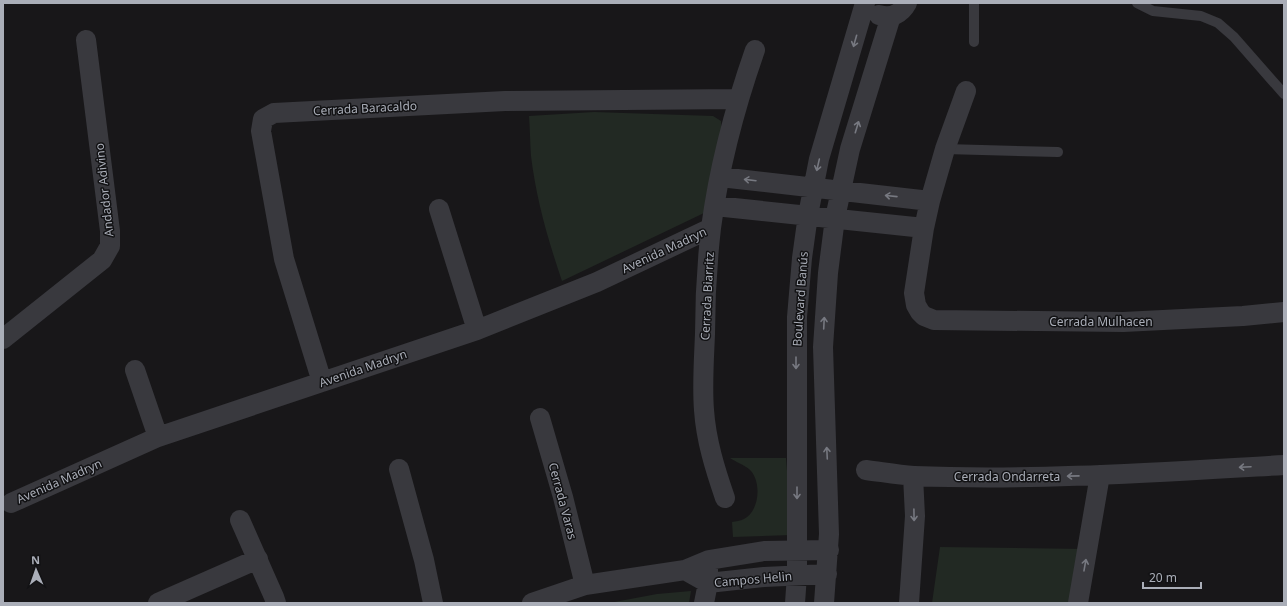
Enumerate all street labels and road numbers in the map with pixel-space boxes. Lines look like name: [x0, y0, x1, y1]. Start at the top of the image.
street label: Cerrada Baracaldo: [313, 97, 417, 119]
street label: Andador Adivino: [91, 142, 117, 238]
street label: Avenida Madryn: [619, 223, 709, 277]
street label: Cerrada Biarritz: [696, 251, 718, 341]
street label: Boulevard Banús: [788, 251, 812, 347]
street label: Cerrada Mulhacen: [1049, 313, 1153, 330]
street label: Avenida Madryn: [317, 345, 409, 391]
street label: Avenida Madryn: [14, 455, 104, 507]
street label: Cerrada Varas: [545, 461, 581, 542]
street label: Cerrada Ondarreta: [954, 468, 1060, 485]
street label: Campos Helin: [713, 567, 793, 591]

